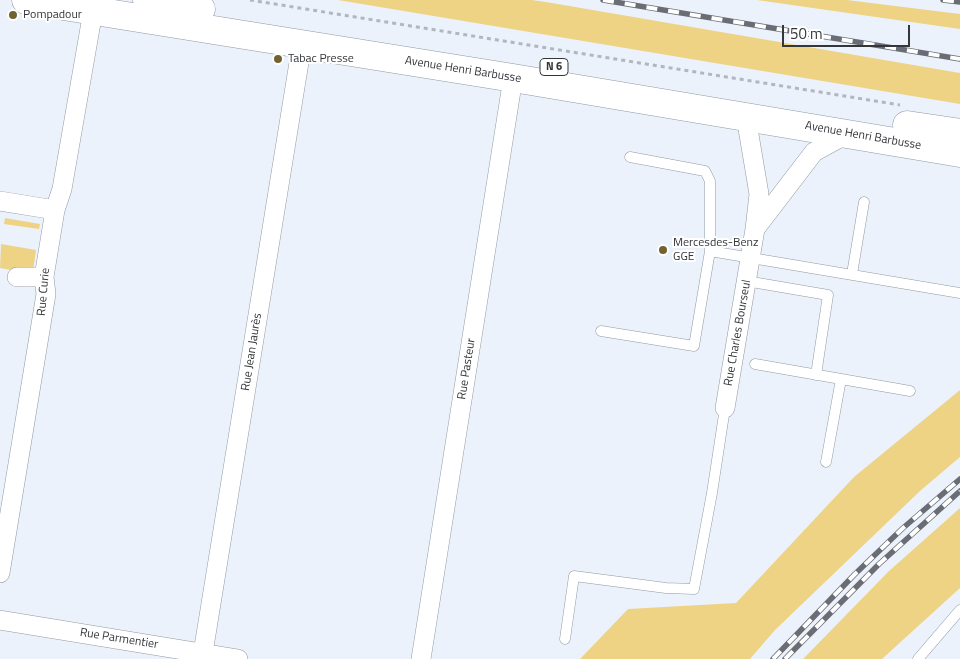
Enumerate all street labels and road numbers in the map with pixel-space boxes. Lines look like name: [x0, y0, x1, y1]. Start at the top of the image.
street label: Avenue Henri Barbusse: [404, 54, 522, 86]
road number: N 6: [540, 58, 568, 76]
street label: Avenue Henri Barbusse: [804, 119, 922, 153]
street label: Rue Curie: [35, 267, 53, 317]
street label: Rue Charles Bourseul: [722, 279, 754, 387]
street label: Rue Jean Jaurès: [239, 312, 265, 392]
street label: Rue Pasteur: [455, 337, 479, 401]
street label: Rue Parmentier: [79, 626, 159, 652]

